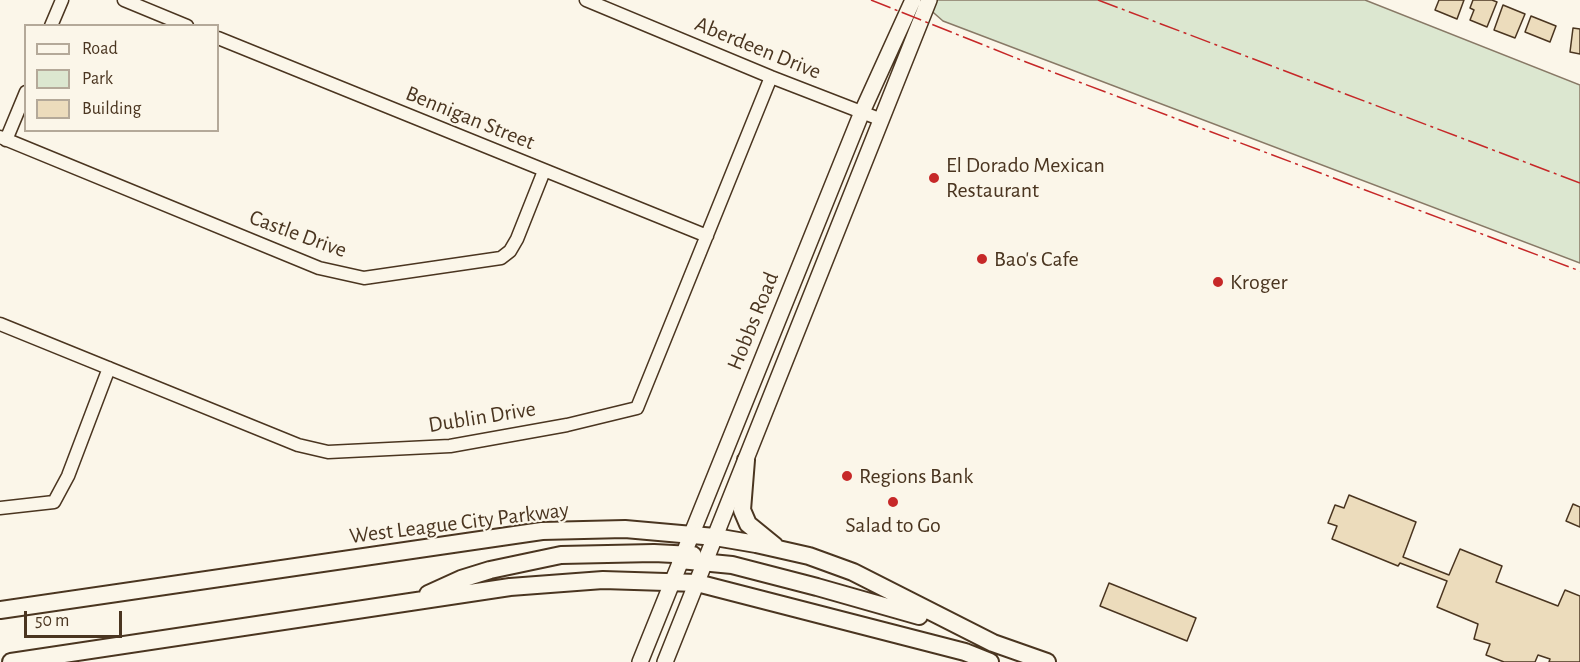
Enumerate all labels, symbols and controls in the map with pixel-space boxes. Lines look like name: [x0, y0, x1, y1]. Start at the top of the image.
street label: Aberdeen Drive: [691, 11, 825, 85]
legend: [24, 24, 219, 132]
text: Road: [82, 40, 118, 58]
text: Park: [82, 70, 113, 88]
street label: Bennigan Street: [402, 80, 538, 156]
text: Building: [82, 100, 141, 118]
place label: El Dorado Mexican Restaurant: [946, 152, 1105, 204]
marker: El Dorado Mexican Restaurant: [927, 171, 941, 185]
street label: Castle Drive: [246, 204, 350, 264]
place label: Bao's Cafe: [994, 246, 1079, 272]
marker: Bao's Cafe: [975, 252, 989, 266]
street label: Hobbs Road: [721, 268, 785, 374]
place label: Kroger: [1230, 269, 1288, 295]
marker: Kroger: [1211, 275, 1225, 289]
street label: Dublin Drive: [426, 395, 538, 439]
place label: Regions Bank: [859, 463, 973, 489]
marker: Regions Bank: [840, 469, 854, 483]
marker: Salad to Go: [886, 495, 900, 509]
street label: West League City Parkway: [348, 496, 570, 550]
place label: Salad to Go: [845, 512, 941, 538]
scale bar: [27, 599, 124, 637]
text: 50 m: [35, 612, 69, 630]

